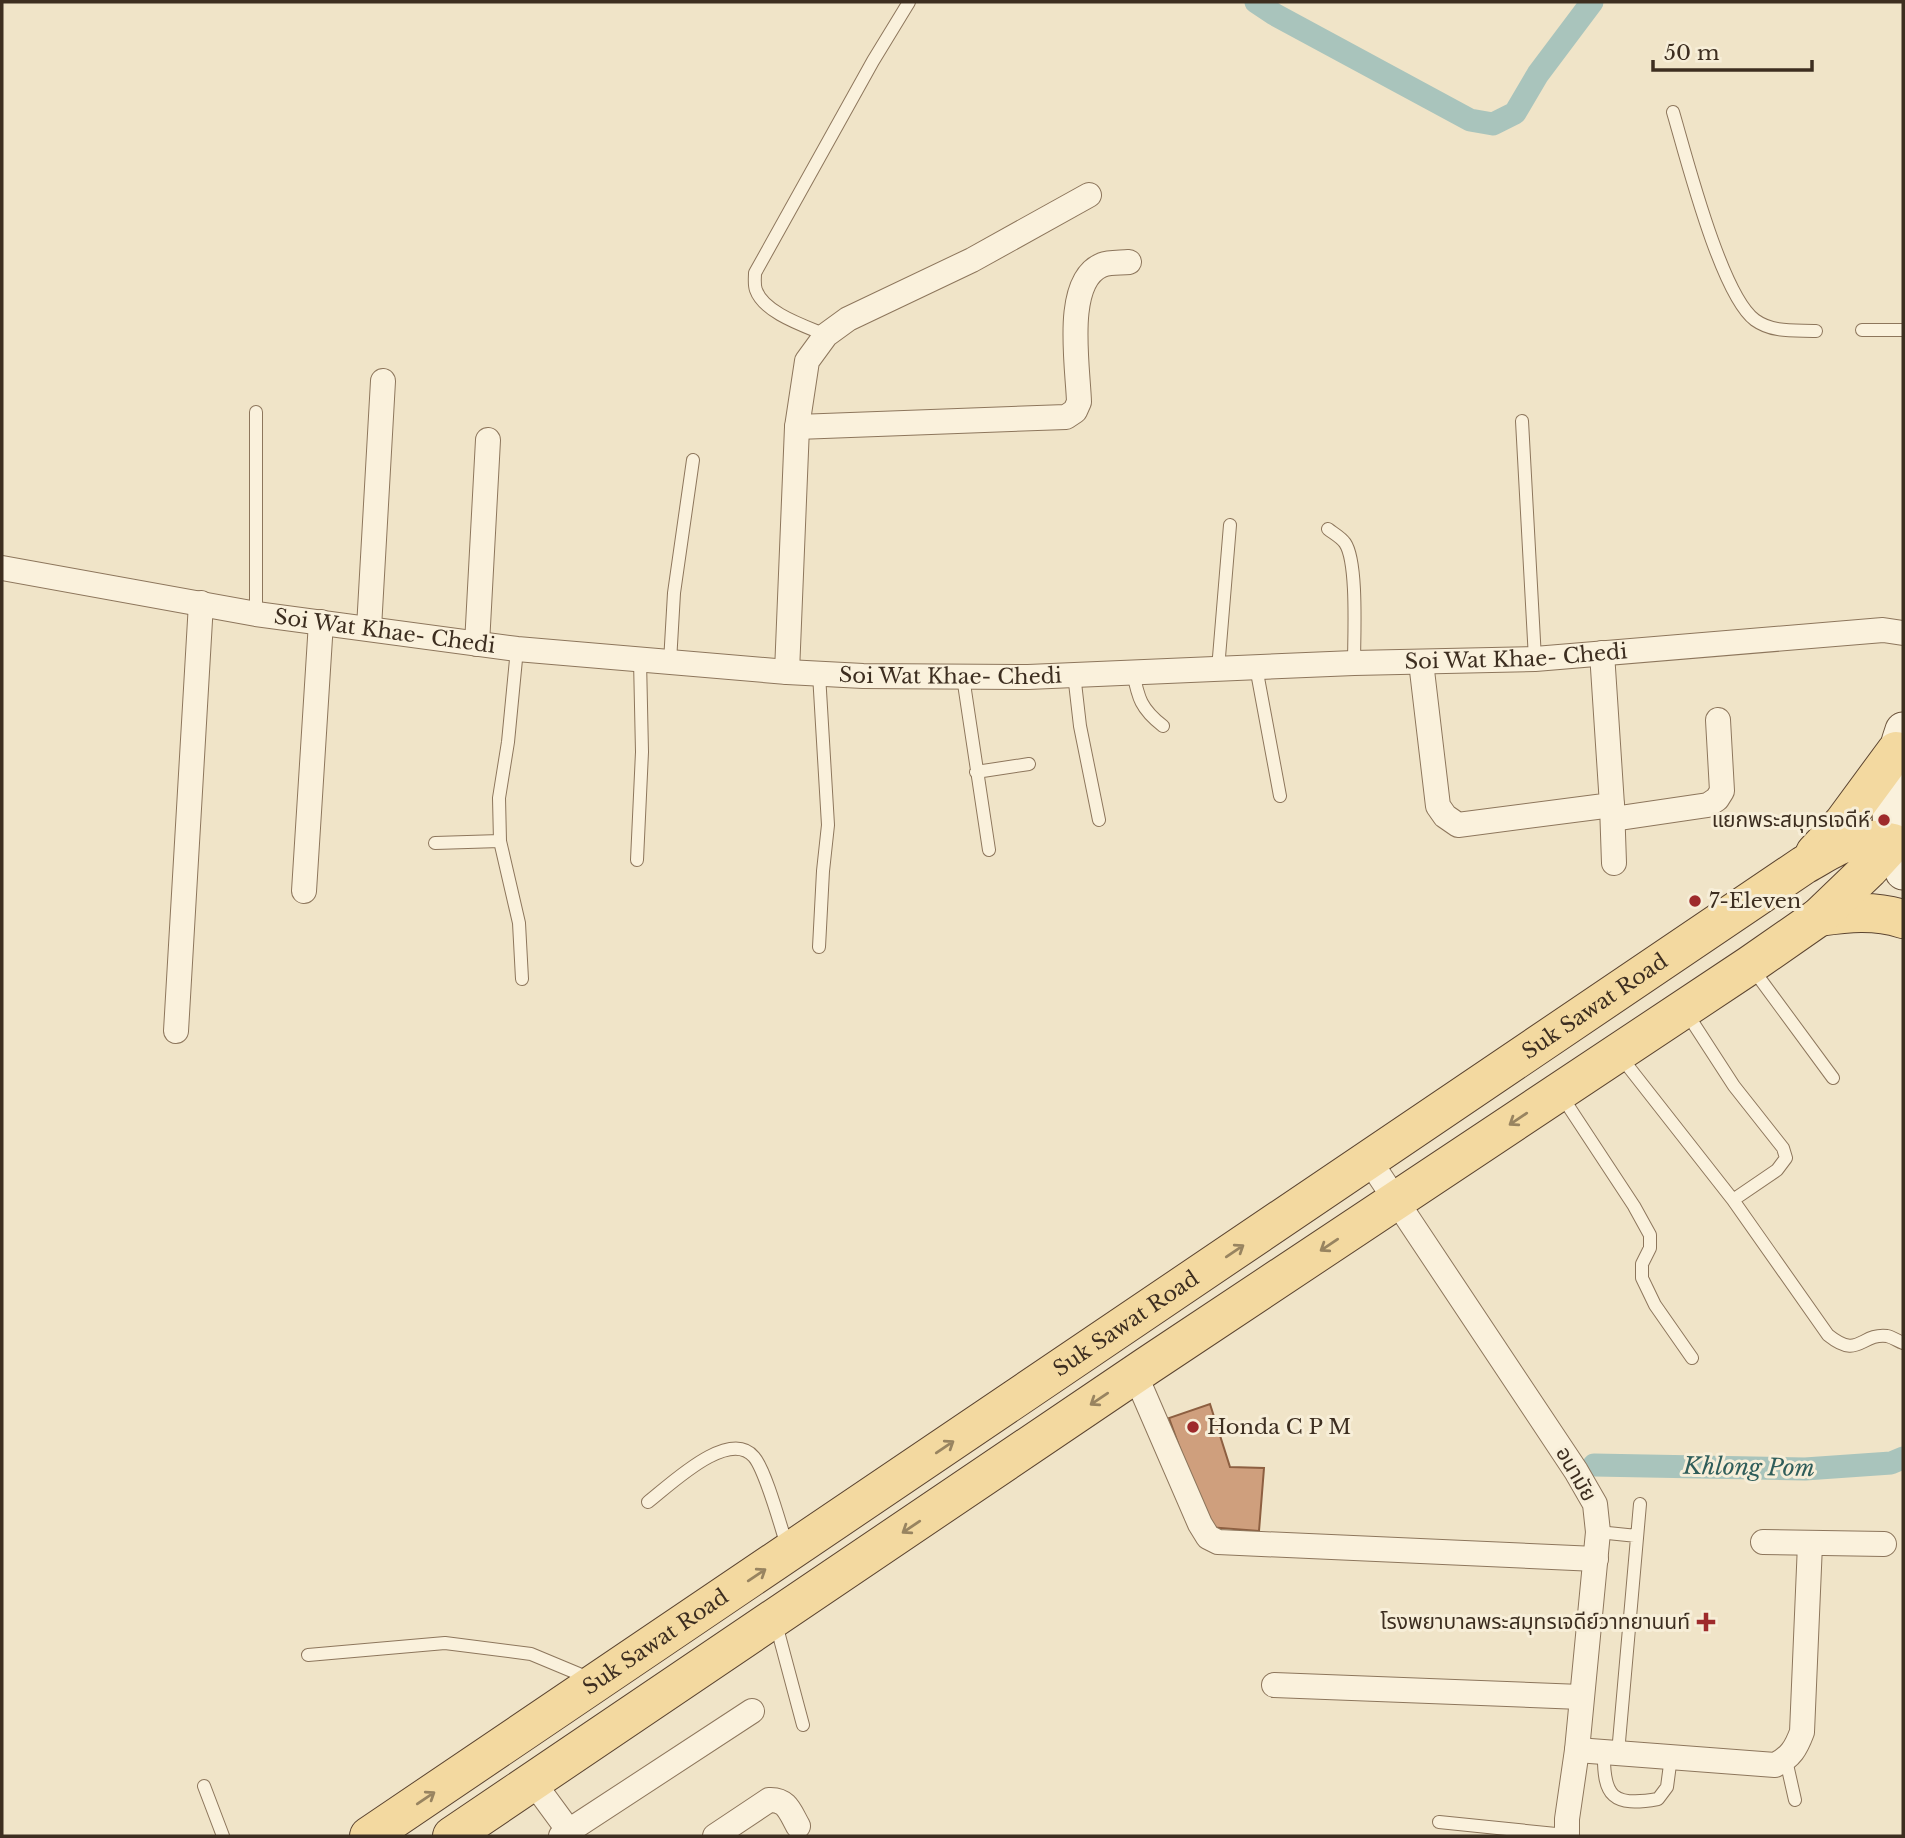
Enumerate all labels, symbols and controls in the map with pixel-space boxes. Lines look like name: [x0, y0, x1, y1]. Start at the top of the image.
scale bar: [1653, 28, 1812, 72]
text: 50 m: [1664, 40, 1720, 66]
street label: Soi Wat Khae- Chedi: [272, 604, 497, 659]
street label: Soi Wat Khae- Chedi: [1404, 638, 1628, 675]
street label: Soi Wat Khae- Chedi: [838, 662, 1063, 690]
place label: แยกพระสมุทรเจดีห์: [1712, 807, 1870, 833]
marker: แยกพระสมุทรเจดีห์: [1876, 812, 1892, 828]
place label: 7-Eleven: [1709, 888, 1801, 914]
marker: 7-Eleven: [1687, 893, 1703, 909]
street label: Suk Sawat Road: [1517, 948, 1673, 1065]
one-way arrow: [1509, 1112, 1528, 1127]
one-way arrow: [1319, 1238, 1339, 1252]
one-way arrow: [1225, 1244, 1244, 1258]
street label: Suk Sawat Road: [1048, 1265, 1204, 1382]
one-way arrow: [1090, 1392, 1109, 1406]
place label: Honda C P M: [1207, 1414, 1351, 1440]
marker: Honda C P M: [1185, 1419, 1201, 1435]
one-way arrow: [935, 1440, 954, 1454]
street label: อนามัย: [1550, 1442, 1602, 1506]
water label: Khlong Pom: [1682, 1452, 1815, 1482]
one-way arrow: [902, 1520, 921, 1534]
one-way arrow: [746, 1567, 766, 1581]
street label: Suk Sawat Road: [578, 1584, 733, 1701]
place label: โรงพยาบาลพระสมุทรเจดีย์วาทยานนท์: [1380, 1609, 1690, 1635]
marker: โรงพยาบาลพระสมุทรเจดีย์วาทยานนท์: [1696, 1612, 1716, 1632]
one-way arrow: [416, 1791, 435, 1805]

